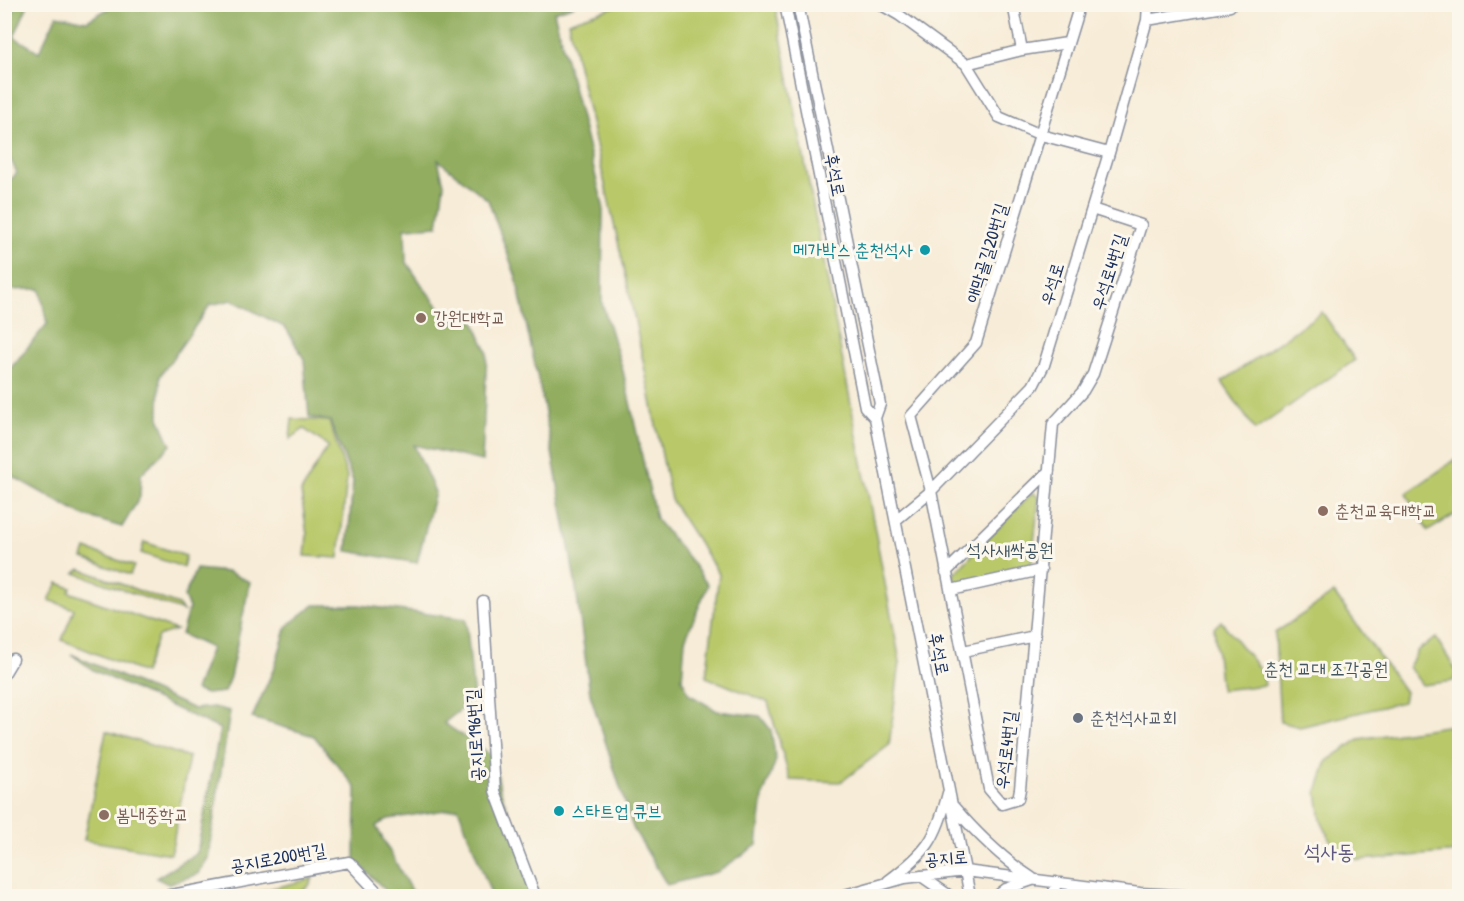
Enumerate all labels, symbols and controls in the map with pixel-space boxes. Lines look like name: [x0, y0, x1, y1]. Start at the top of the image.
street label: 후석로: [819, 151, 852, 199]
street label: 애막골길20번길: [959, 199, 1014, 306]
street label: 우석로4번길: [1084, 230, 1133, 313]
place label: 메가박스 춘천석사: [793, 237, 914, 262]
marker: 메가박스 춘천석사: [918, 243, 932, 257]
street label: 우석로: [1033, 259, 1070, 308]
place label: 강원대학교: [433, 305, 505, 330]
marker: 강원대학교: [414, 311, 428, 325]
place label: 춘천교육대학교: [1335, 498, 1436, 523]
marker: 춘천교육대학교: [1316, 504, 1330, 518]
park label: 석사새싹공원: [967, 537, 1053, 562]
street label: 후석로: [923, 630, 956, 678]
park label: 춘천 교대 조각공원: [1264, 656, 1388, 681]
street label: 공지로196번길: [460, 688, 489, 782]
place label: 춘천석사교회: [1090, 705, 1177, 730]
street label: 우석로4번길: [988, 709, 1023, 791]
marker: 춘천석사교회: [1071, 711, 1085, 725]
place label: 스타트업 큐브: [571, 798, 662, 823]
place label: 봄내중학교: [116, 802, 188, 827]
marker: 스타트업 큐브: [552, 804, 566, 818]
marker: 봄내중학교: [97, 808, 111, 822]
street label: 공지로200번길: [228, 837, 328, 878]
district label: 석사동: [1304, 837, 1354, 866]
street label: 공지로: [923, 844, 969, 871]

